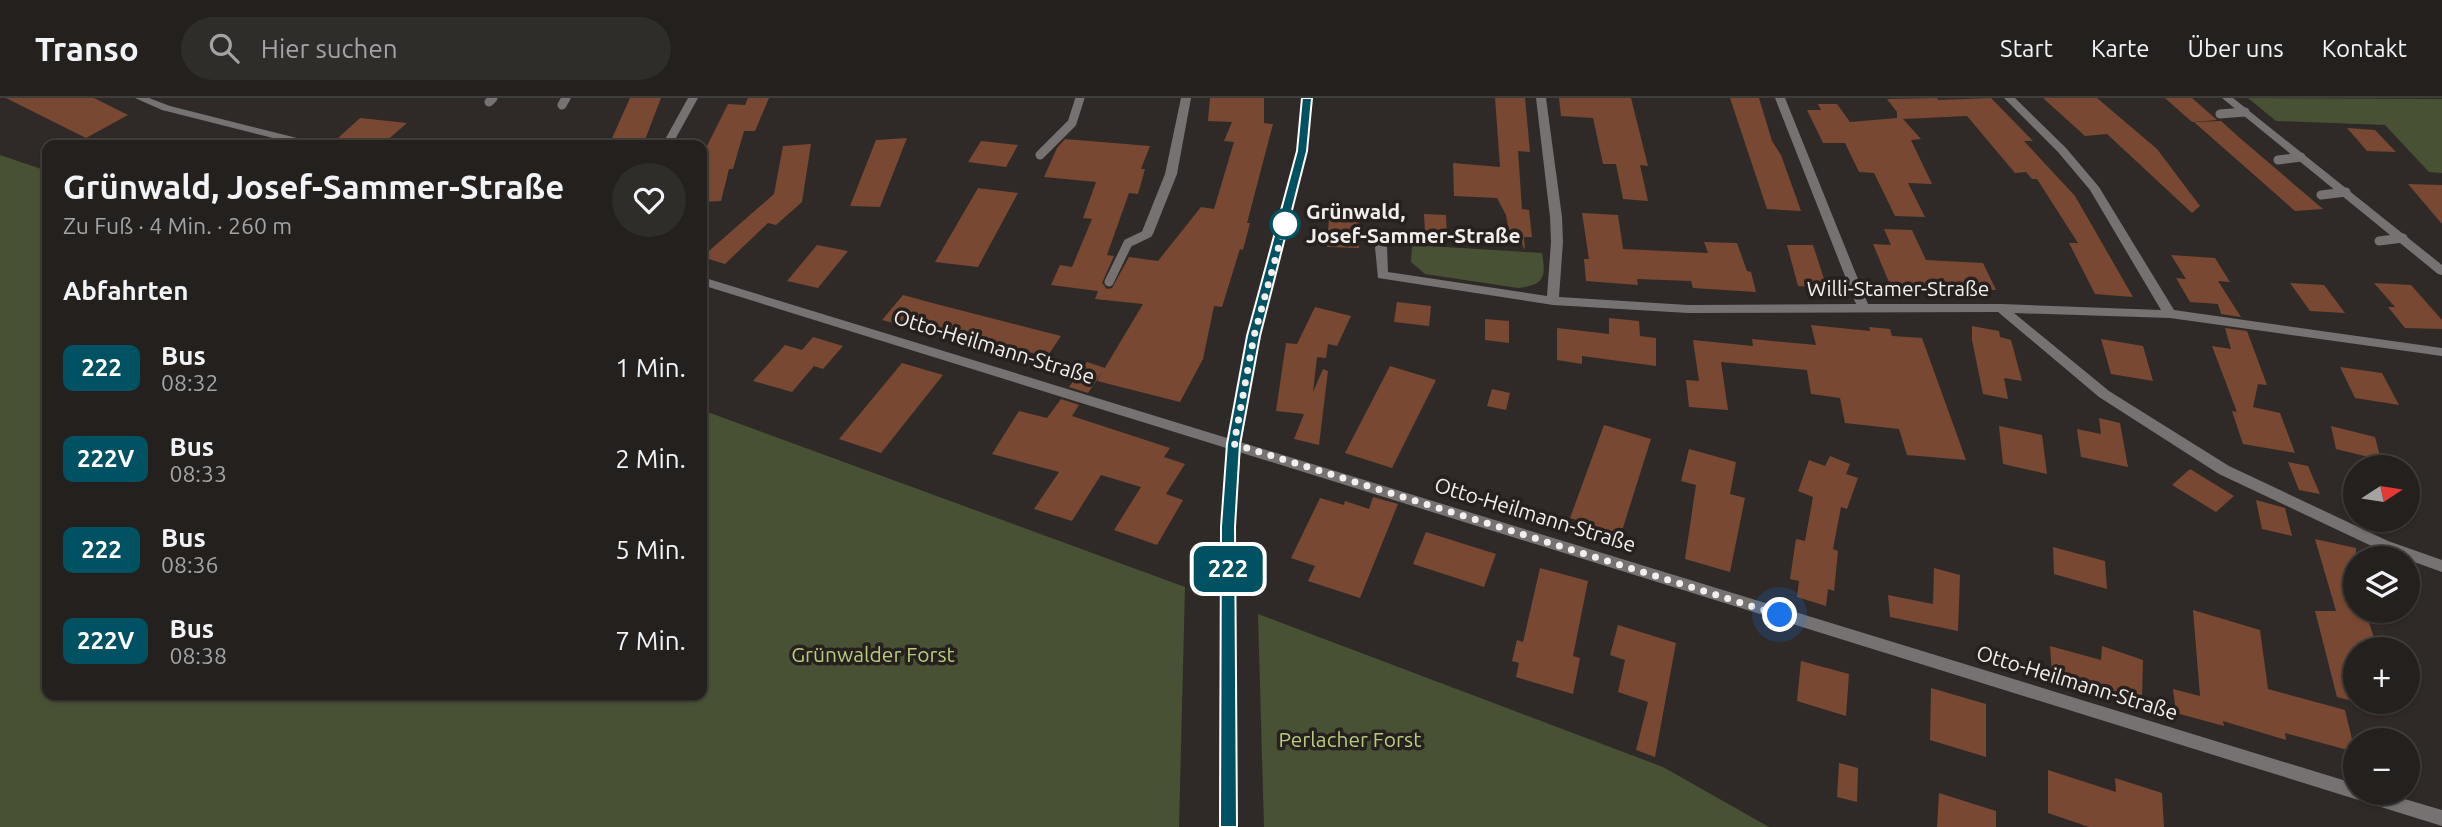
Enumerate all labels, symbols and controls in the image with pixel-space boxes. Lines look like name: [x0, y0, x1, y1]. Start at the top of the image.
search box: [181, 17, 671, 80]
icon: search: [205, 29, 243, 67]
text: Transo: [35, 30, 139, 67]
text: Hier suchen: [261, 34, 398, 63]
text: Start: [2000, 35, 2053, 62]
text: Karte: [2091, 35, 2150, 62]
text: Über uns: [2188, 35, 2284, 62]
text: Kontakt: [2322, 35, 2407, 62]
button: heart: [612, 163, 686, 237]
text: Grünwald, Josef-Sammer-Straße: [63, 168, 564, 205]
place label: Grünwald, Josef-Sammer-Straße: [1306, 199, 1521, 247]
marker: Grünwald, Josef-Sammer-Straße: [1270, 209, 1300, 239]
text: Zu Fuß · 4 Min. · 260 m: [63, 213, 292, 238]
text: Abfahrten: [63, 276, 188, 305]
street label: Willi-Stamer-Straße: [1807, 276, 1989, 300]
street label: Otto-Heilmann-Straße: [891, 304, 1098, 388]
text: Bus: [161, 341, 206, 370]
text: 1 Min.: [615, 353, 686, 382]
text: 222: [81, 354, 122, 381]
text: 08:32: [161, 370, 219, 395]
text: Bus: [169, 432, 214, 461]
text: 2 Min.: [615, 444, 686, 473]
text: 222V: [77, 445, 134, 472]
north arrow: [2343, 455, 2420, 532]
map controls: [2343, 455, 2420, 805]
text: 08:33: [169, 461, 227, 486]
street label: Otto-Heilmann-Straße: [1432, 472, 1639, 556]
text: Bus: [161, 523, 206, 552]
text: 5 Min.: [615, 535, 686, 564]
text: 222: [81, 536, 122, 563]
line badge: 222: [1188, 546, 1268, 592]
button: layers: [2343, 546, 2420, 623]
text: 08:36: [161, 552, 219, 577]
text: 222: [1208, 555, 1248, 582]
your location: [1762, 597, 1797, 632]
text: Bus: [169, 614, 214, 643]
text: 7 Min.: [615, 626, 686, 655]
text: 222V: [77, 627, 134, 654]
button: +: [2343, 637, 2420, 714]
street label: Otto-Heilmann-Straße: [1974, 640, 2181, 724]
park label: Grünwalder Forst: [791, 642, 955, 666]
text: 08:38: [169, 643, 227, 668]
park label: Perlacher Forst: [1279, 727, 1421, 751]
button: −: [2343, 728, 2420, 805]

